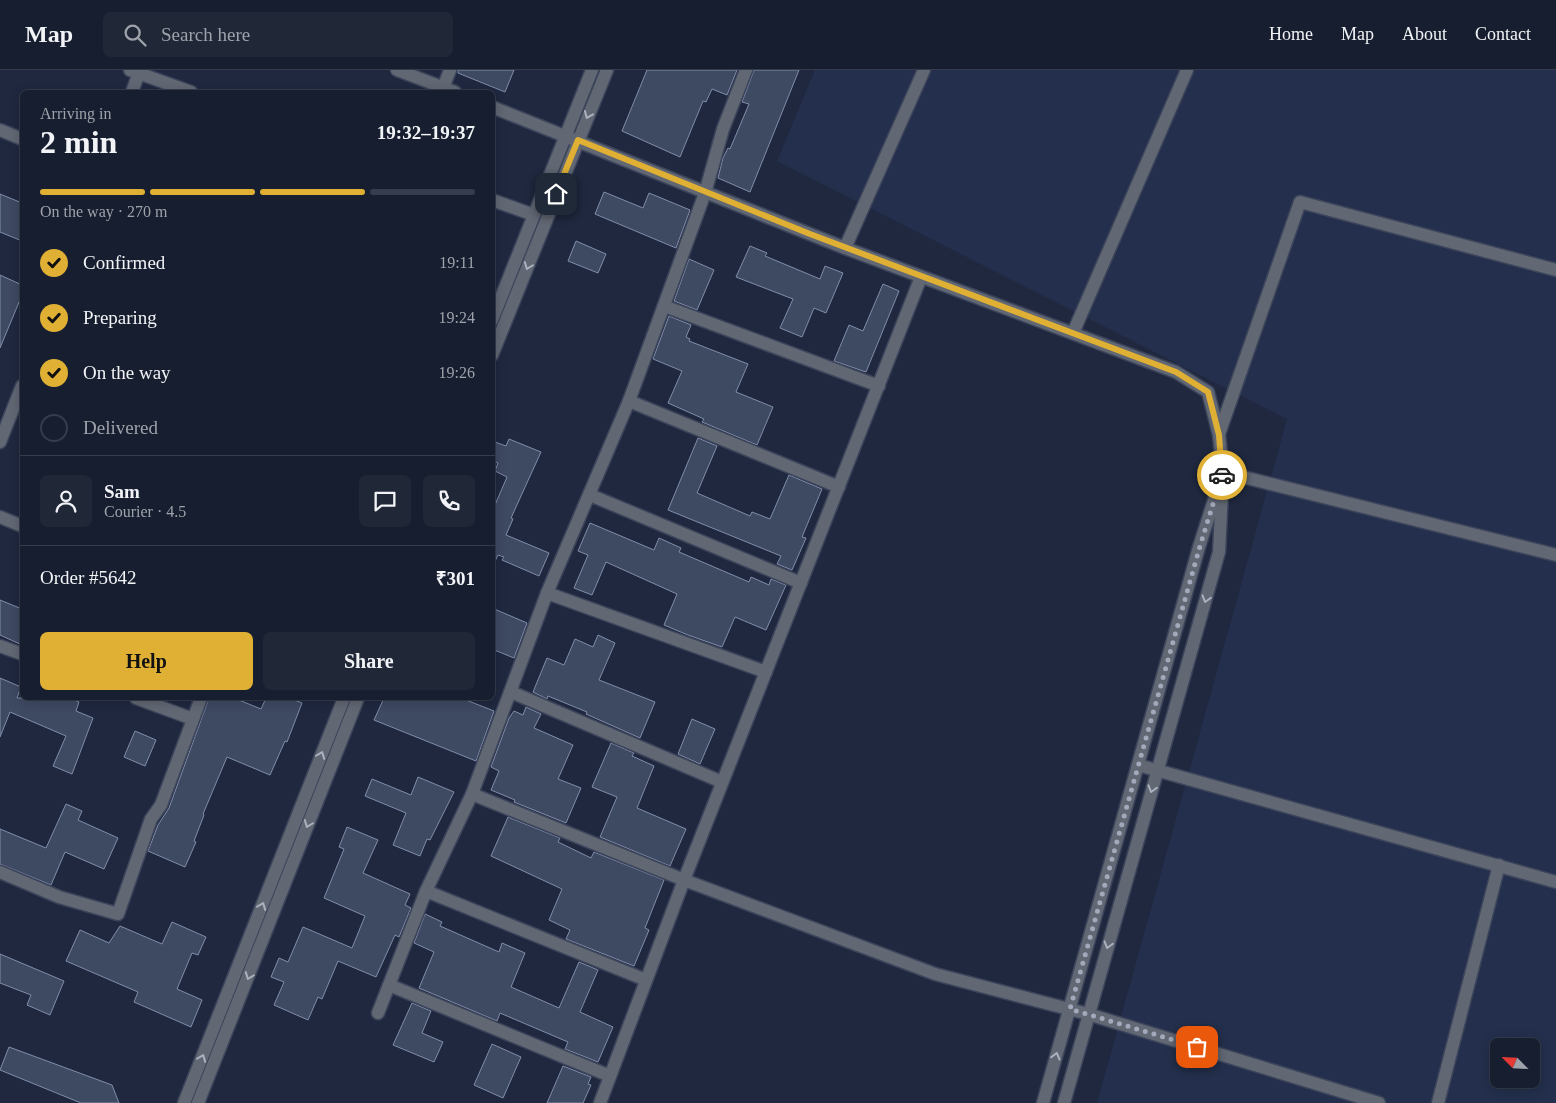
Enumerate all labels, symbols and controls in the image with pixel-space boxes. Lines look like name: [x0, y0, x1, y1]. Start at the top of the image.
search box: [103, 12, 453, 57]
text: Map: [25, 21, 73, 47]
icon: search: [121, 21, 149, 49]
text: Search here: [161, 24, 250, 45]
text: Home: [1269, 24, 1313, 44]
text: Map: [1341, 24, 1374, 44]
text: About: [1402, 24, 1447, 44]
text: Contact: [1475, 24, 1531, 44]
text: Arriving in: [40, 105, 112, 122]
one-way arrow: [584, 110, 595, 119]
text: 19:32–19:37: [377, 122, 475, 143]
text: 2 min: [40, 124, 117, 160]
pin: [535, 173, 577, 215]
icon: home: [542, 180, 570, 208]
text: On the way · 270 m: [40, 203, 168, 220]
icon: check: [40, 249, 68, 277]
text: Confirmed: [83, 252, 165, 273]
text: 19:11: [439, 254, 475, 271]
one-way arrow: [524, 261, 534, 270]
icon: check: [40, 304, 68, 332]
text: Preparing: [83, 307, 157, 328]
text: 19:24: [439, 309, 475, 326]
icon: check: [40, 359, 68, 387]
text: On the way: [83, 362, 171, 383]
text: 19:26: [439, 364, 475, 381]
text: Delivered: [83, 417, 158, 438]
courier: [1197, 450, 1247, 500]
icon: car: [1208, 461, 1236, 489]
button: person: [40, 475, 92, 527]
button: chat: [359, 475, 411, 527]
button: phone: [423, 475, 475, 527]
text: Sam: [104, 481, 140, 502]
text: Courier · 4.5: [104, 503, 186, 520]
text: Order #5642: [40, 567, 137, 588]
text: ₹301: [436, 568, 475, 589]
one-way arrow: [1201, 594, 1211, 602]
button: Help: [40, 632, 253, 690]
button: Share: [263, 632, 475, 690]
one-way arrow: [315, 751, 325, 760]
one-way arrow: [1147, 785, 1158, 793]
one-way arrow: [304, 819, 314, 828]
one-way arrow: [256, 903, 266, 911]
one-way arrow: [1103, 941, 1113, 949]
one-way arrow: [244, 971, 254, 979]
pin: [1176, 1026, 1218, 1068]
icon: bag: [1183, 1033, 1211, 1061]
north arrow: [1490, 1038, 1540, 1088]
map controls: [1490, 1038, 1540, 1088]
one-way arrow: [1051, 1052, 1061, 1061]
one-way arrow: [196, 1054, 206, 1062]

